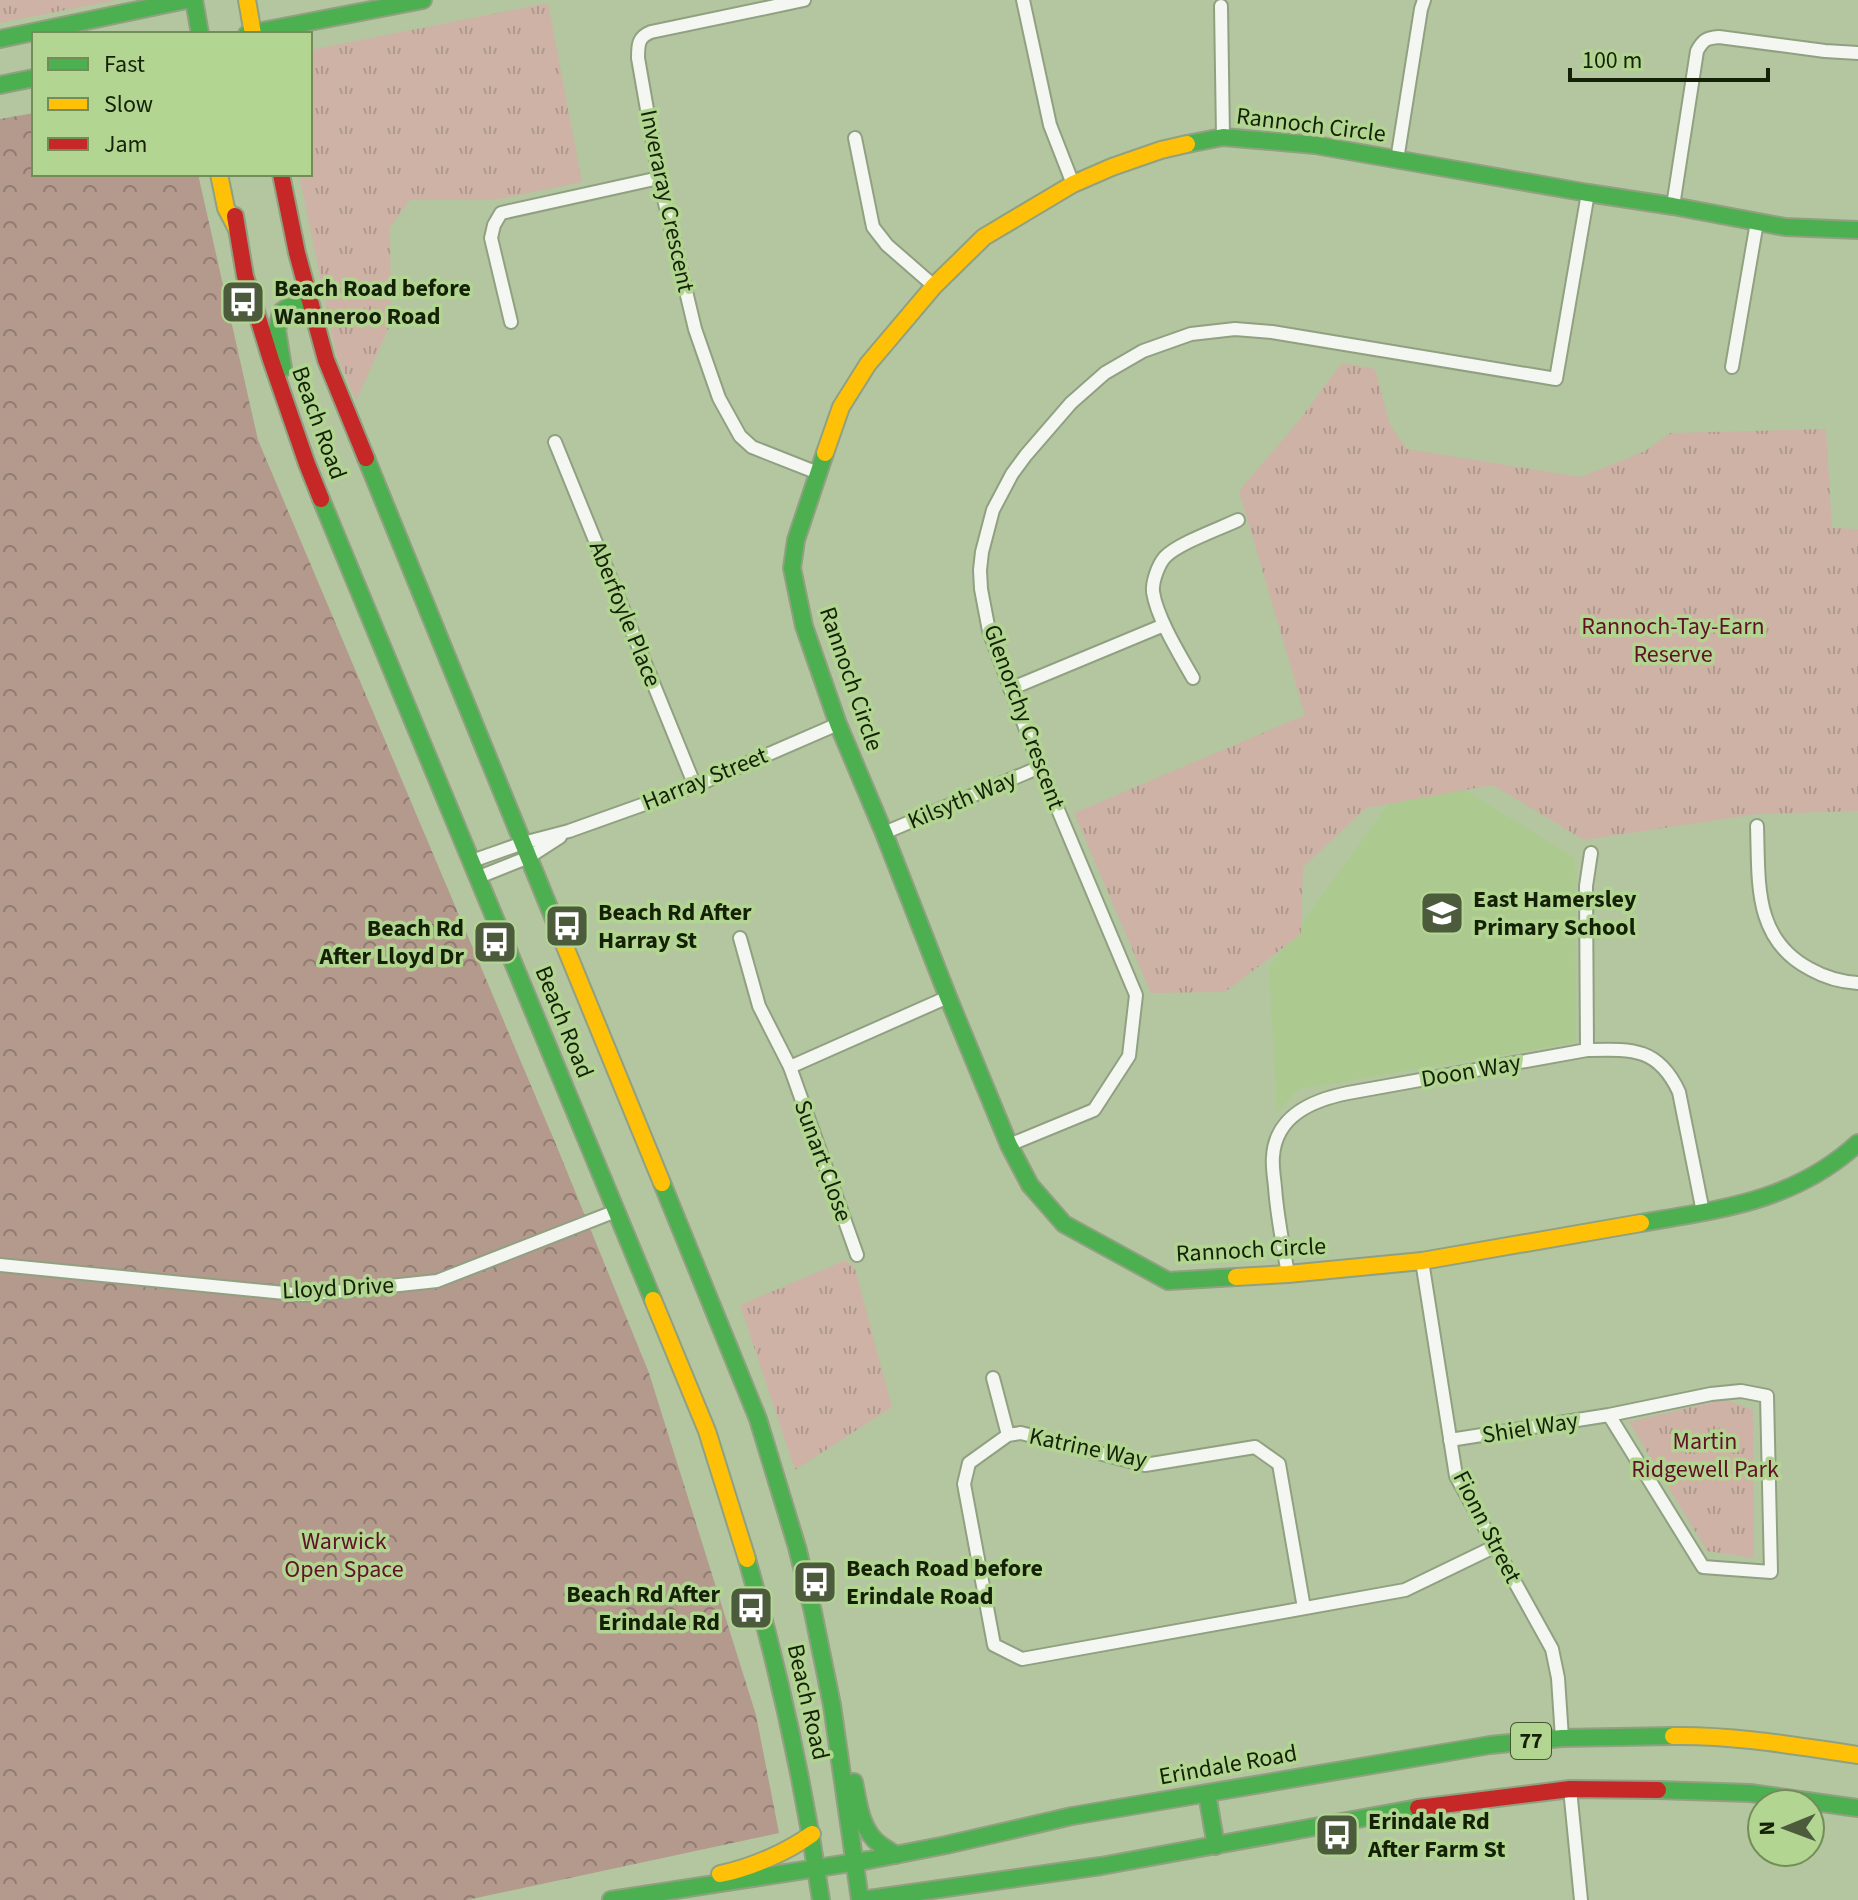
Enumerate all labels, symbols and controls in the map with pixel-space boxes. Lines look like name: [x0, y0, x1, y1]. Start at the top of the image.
legend: [32, 32, 312, 176]
scale bar: [1570, 32, 1768, 82]
text: 100 m: [1582, 43, 1642, 78]
text: Fast: [104, 47, 145, 82]
text: Slow: [104, 87, 153, 122]
street label: Rannoch Circle: [1234, 98, 1388, 152]
street label: Inveraray Crescent: [631, 107, 703, 295]
text: Jam: [104, 127, 148, 162]
place label: Beach Road before Wanneroo Road: [274, 271, 471, 334]
bus stop icon: Beach Road before Wanneroo Road: [219, 278, 267, 326]
street label: Beach Road: [282, 362, 356, 484]
street label: Aberfoyle Place: [580, 536, 670, 692]
street label: Rannoch Circle: [810, 602, 892, 756]
park label: Rannoch-Tay-Earn Reserve: [1581, 609, 1765, 672]
street label: Glenorchy Crescent: [974, 620, 1074, 814]
street label: Harray Street: [637, 738, 773, 820]
street label: Kilsyth Way: [902, 761, 1022, 839]
place label: East Hamersley Primary School: [1473, 882, 1637, 945]
school or university icon: East Hamersley Primary School: [1418, 889, 1466, 937]
place label: Beach Rd After Harray St: [598, 895, 752, 958]
bus stop icon: Beach Rd After Harray St: [543, 902, 591, 950]
place label: Beach Rd After Lloyd Dr: [319, 911, 464, 974]
bus stop icon: Beach Rd After Lloyd Dr: [471, 918, 519, 966]
street label: Beach Road: [526, 961, 602, 1083]
street label: Doon Way: [1418, 1045, 1524, 1097]
street label: Sunart Close: [785, 1095, 861, 1227]
street label: Rannoch Circle: [1175, 1229, 1327, 1271]
street label: Lloyd Drive: [281, 1268, 395, 1308]
street label: Shiel Way: [1480, 1403, 1580, 1453]
street label: Katrine Way: [1026, 1418, 1150, 1478]
park label: Martin Ridgewell Park: [1631, 1424, 1779, 1487]
street label: Fionn Street: [1444, 1465, 1530, 1589]
park label: Warwick Open Space: [284, 1524, 404, 1587]
place label: Beach Road before Erindale Road: [846, 1551, 1043, 1614]
bus stop icon: Beach Road before Erindale Road: [791, 1558, 839, 1606]
place label: Beach Rd After Erindale Rd: [566, 1577, 720, 1640]
bus stop icon: Beach Rd After Erindale Rd: [727, 1584, 775, 1632]
street label: Beach Road: [778, 1641, 838, 1763]
road number: 77: [1511, 1723, 1551, 1759]
street label: Erindale Road: [1156, 1736, 1300, 1794]
north arrow: [1746, 1788, 1826, 1868]
place label: Erindale Rd After Farm St: [1367, 1804, 1505, 1867]
bus stop icon: Erindale Rd After Farm St: [1313, 1811, 1361, 1859]
text: N: [1751, 1821, 1783, 1836]

